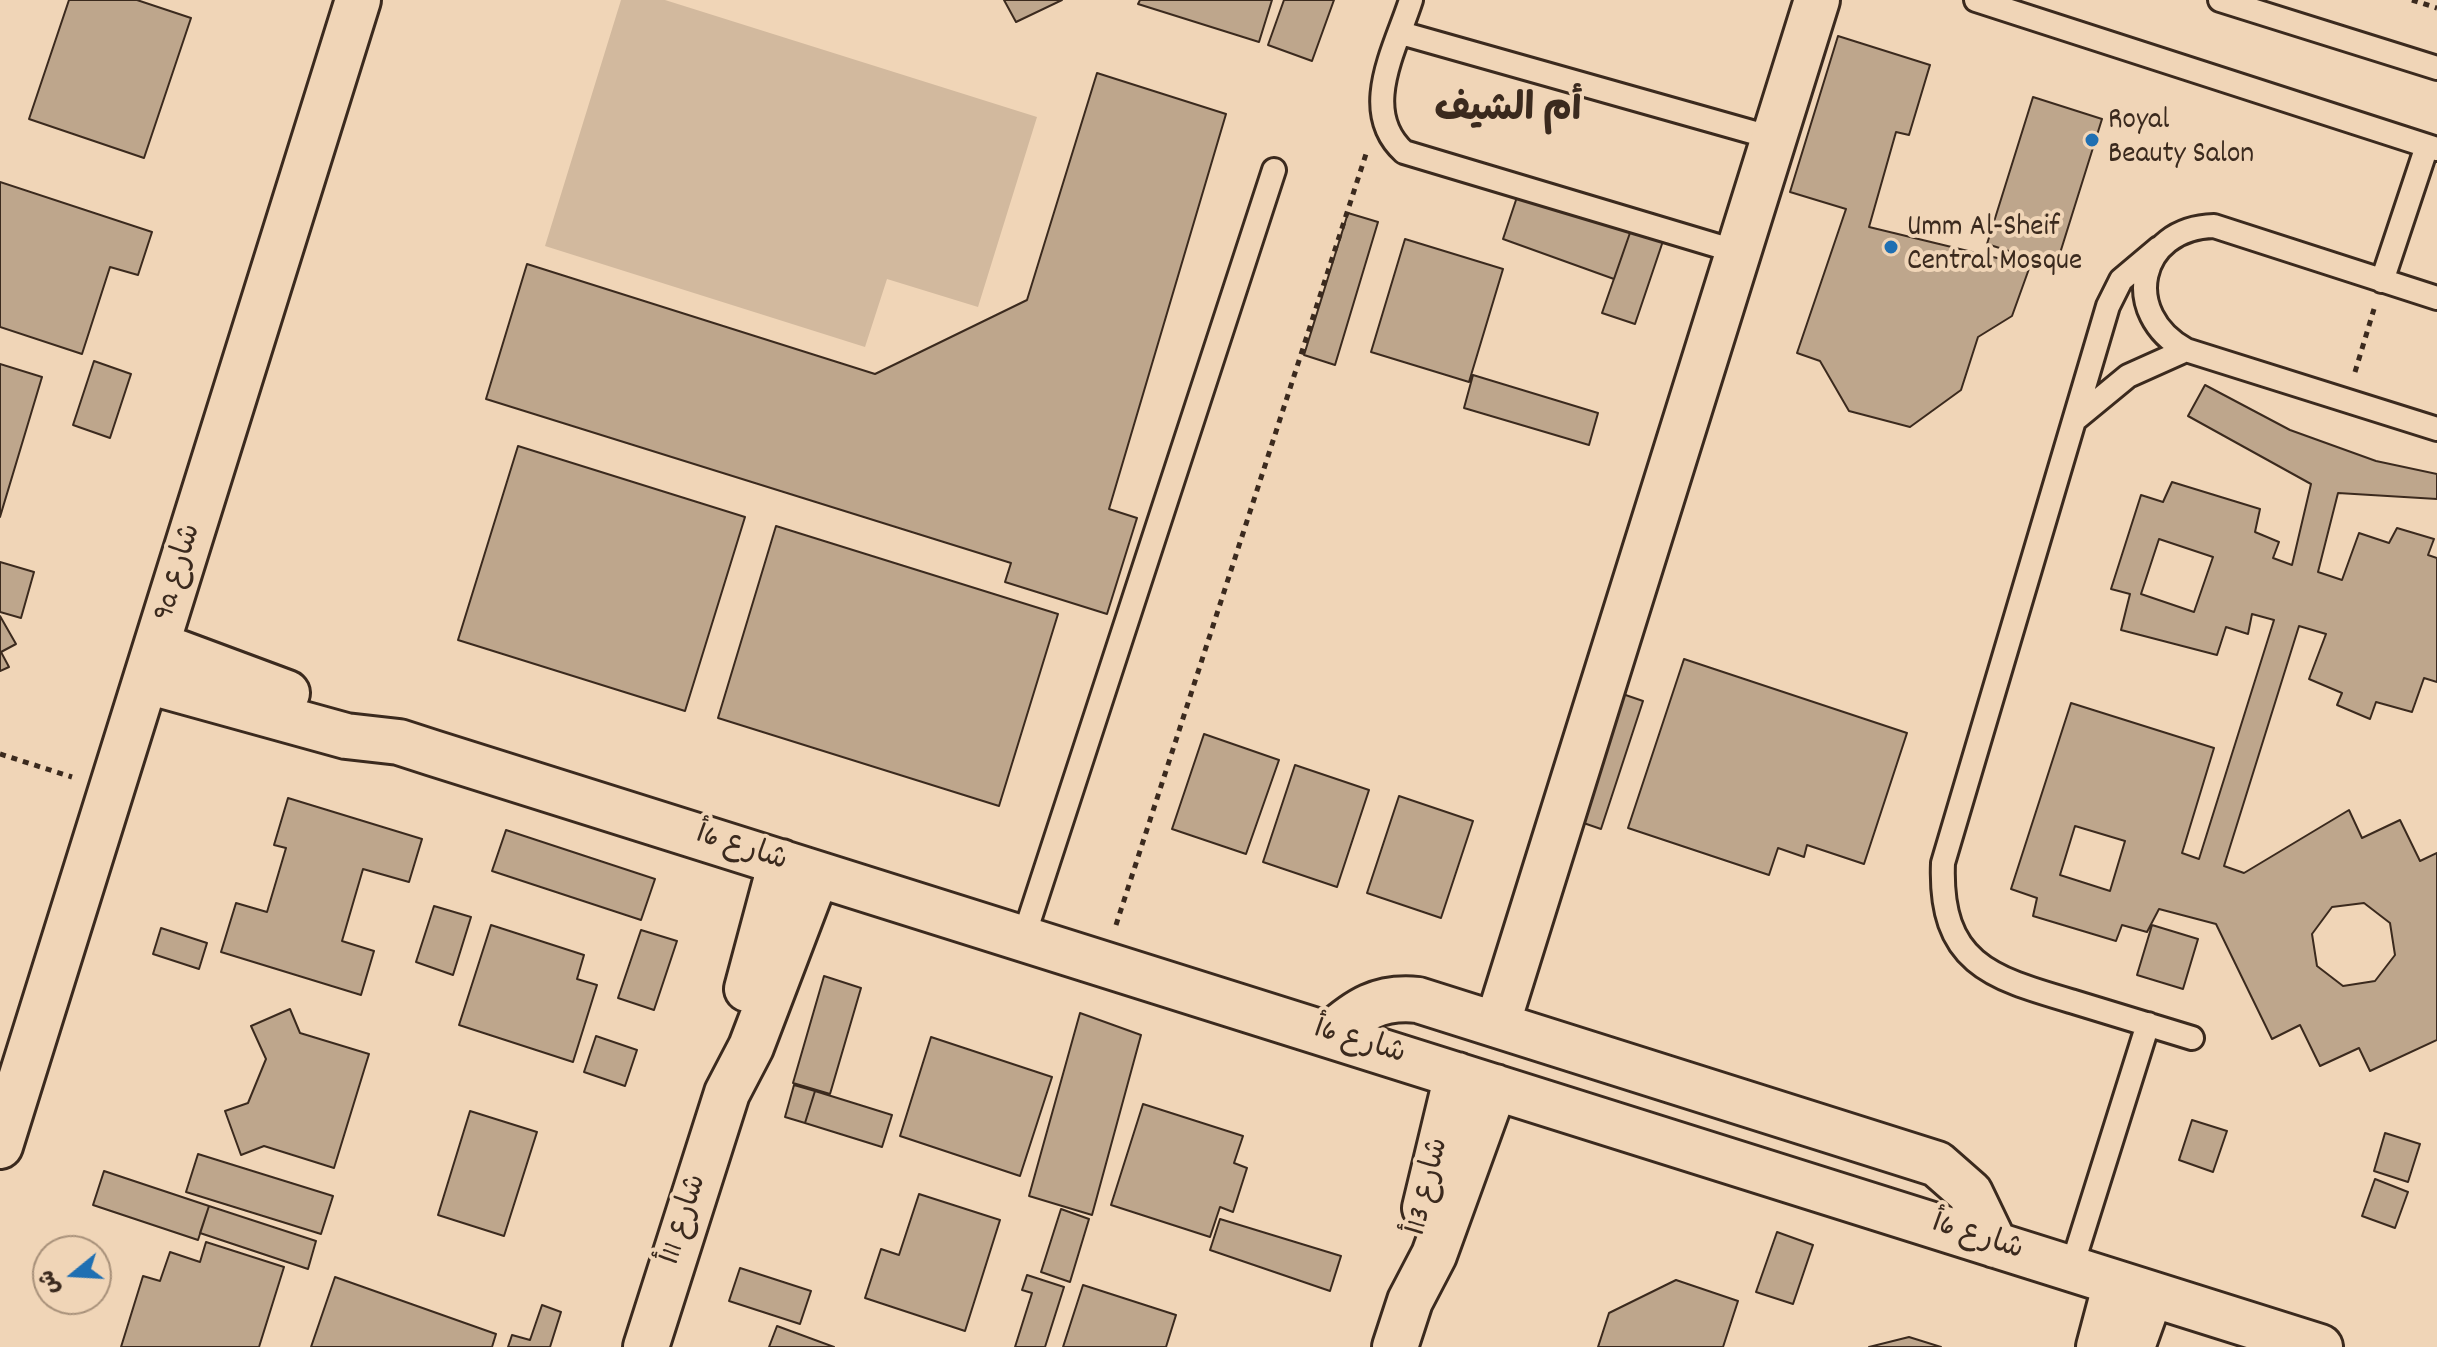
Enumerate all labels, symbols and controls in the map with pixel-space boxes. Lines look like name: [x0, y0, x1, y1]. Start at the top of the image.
district label: أم الشيف: [1434, 91, 1582, 137]
place label: Royal Beauty Salon: [2108, 105, 2254, 176]
marker: Royal Beauty Salon: [2083, 131, 2101, 149]
place label: Umm Al-Sheif Central Mosque: [1907, 212, 2082, 282]
marker: Umm Al-Sheif Central Mosque: [1882, 238, 1900, 256]
street label: 9a شارع: [148, 520, 212, 626]
street label: شارع 6أ: [691, 818, 791, 882]
street label: شارع 6أ: [1309, 1013, 1409, 1075]
street label: شارع 13أ: [1401, 1135, 1459, 1239]
street label: شارع 11أ: [655, 1171, 717, 1269]
street label: شارع 6أ: [1927, 1207, 2027, 1271]
north arrow: [32, 1235, 112, 1315]
text: ش: [32, 1266, 69, 1298]

